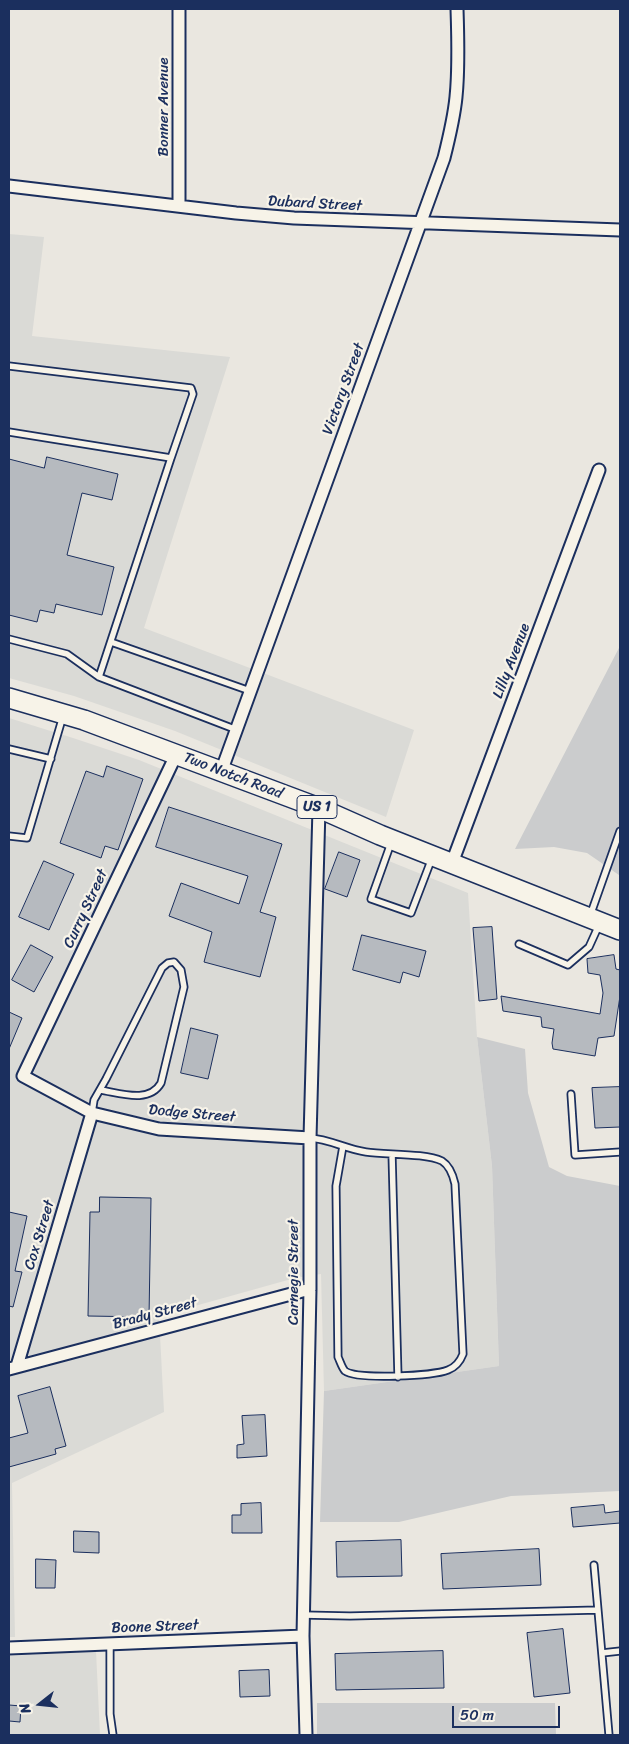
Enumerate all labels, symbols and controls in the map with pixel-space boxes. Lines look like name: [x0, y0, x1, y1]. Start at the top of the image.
street label: Bonner Avenue: [155, 58, 173, 156]
street label: Dubard Street: [267, 193, 363, 215]
street label: Victory Street: [319, 341, 369, 437]
street label: Lilly Avenue: [489, 621, 535, 701]
street label: Two Notch Road: [181, 749, 285, 803]
road number: US 1: [297, 796, 337, 819]
street label: Curry Street: [60, 867, 112, 951]
street label: Dodge Street: [148, 1101, 236, 1127]
street label: Cox Street: [21, 1198, 59, 1272]
street label: Carnegie Street: [285, 1219, 303, 1325]
street label: Brady Street: [111, 1294, 199, 1334]
street label: Boone Street: [111, 1616, 199, 1638]
north arrow: [15, 1679, 65, 1729]
scale bar: [454, 1696, 562, 1728]
text: N: [12, 1700, 38, 1716]
text: 50 m: [460, 1702, 494, 1728]

